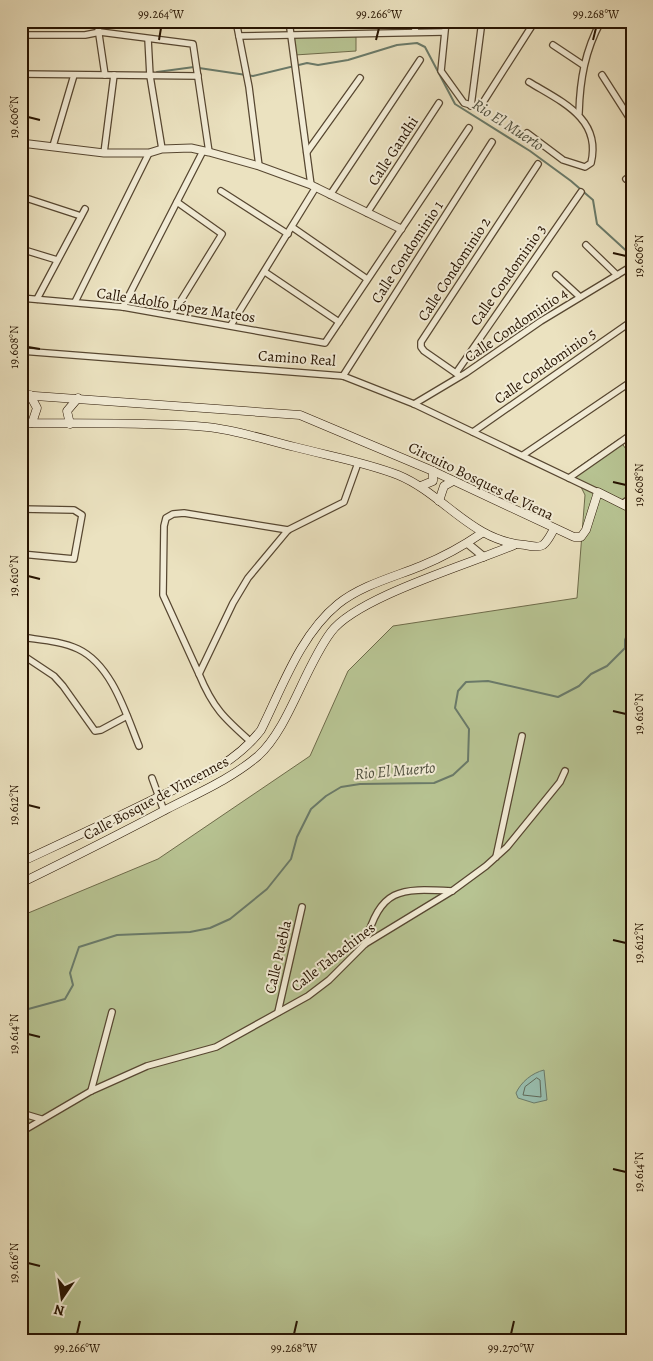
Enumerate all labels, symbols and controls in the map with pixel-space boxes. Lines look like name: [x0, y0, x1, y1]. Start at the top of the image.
text: 99.264°W: [138, 6, 185, 22]
text: 99.266°W: [356, 6, 403, 22]
text: 99.268°W: [573, 6, 620, 22]
water label: Rio El Muerto: [468, 94, 548, 156]
text: 19.606°N: [6, 95, 22, 138]
street label: Calle Gandhi: [363, 113, 423, 189]
street label: Calle Condominio 1: [366, 197, 448, 307]
street label: Calle Condominio 2: [413, 213, 495, 325]
street label: Calle Condominio 3: [466, 220, 550, 330]
text: 19.606°N: [631, 234, 647, 277]
street label: Calle Adolfo López Mateos: [95, 283, 257, 327]
street label: Calle Condominio 4: [461, 283, 572, 367]
street label: Calle Condominio 5: [490, 323, 600, 409]
text: 19.608°N: [6, 325, 22, 369]
street label: Camino Real: [257, 345, 337, 371]
street label: Circuito Bosques de Viena: [405, 437, 557, 525]
text: 19.608°N: [631, 463, 647, 507]
text: 19.610°N: [6, 555, 22, 597]
text: 19.610°N: [631, 693, 647, 735]
street label: Calle Bosque de Vincennes: [80, 751, 232, 845]
water label: Rio El Muerto: [354, 757, 436, 785]
text: 19.612°N: [6, 784, 22, 825]
street label: Calle Puebla: [260, 918, 296, 996]
street label: Calle Tabachines: [287, 918, 379, 996]
text: 19.612°N: [631, 922, 647, 963]
text: 19.614°N: [6, 1013, 22, 1054]
text: 19.614°N: [631, 1151, 647, 1192]
text: 19.616°N: [6, 1242, 22, 1283]
north arrow: [38, 1274, 88, 1324]
text: N: [52, 1300, 66, 1321]
text: 99.266°W: [54, 1340, 101, 1356]
text: 99.268°W: [271, 1340, 318, 1356]
text: 99.270°W: [488, 1340, 535, 1356]

